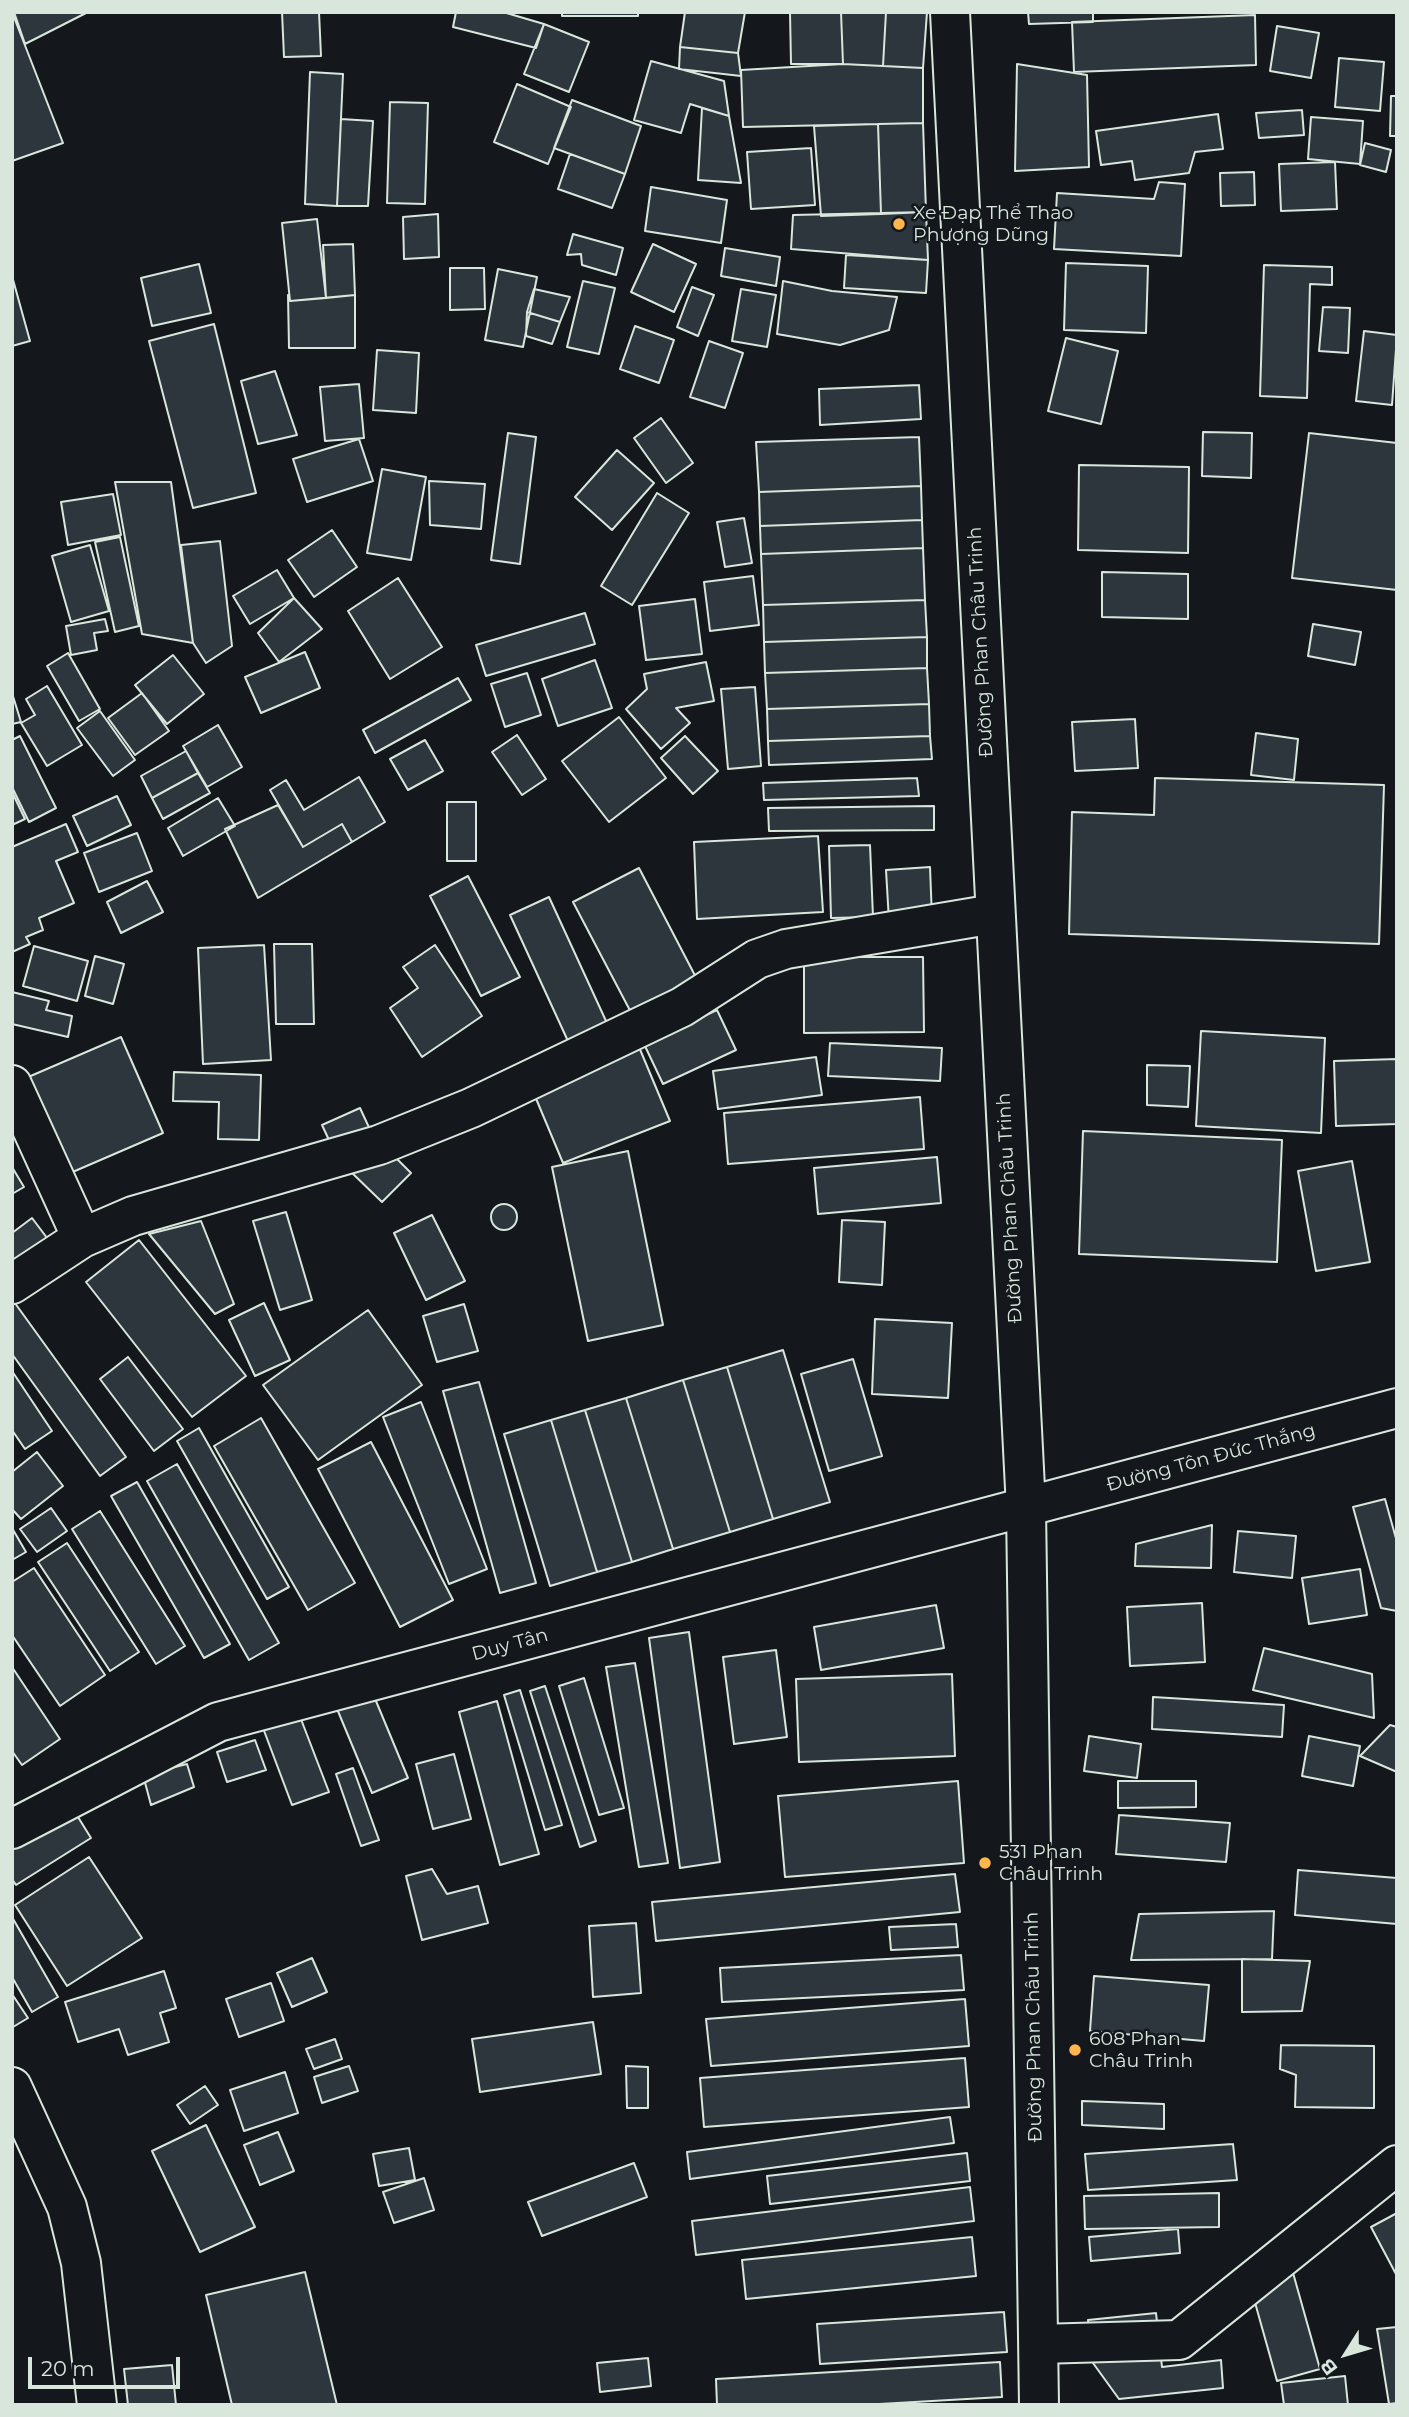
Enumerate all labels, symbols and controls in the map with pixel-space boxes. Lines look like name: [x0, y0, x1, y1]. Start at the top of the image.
place label: Xe Đạp Thể Thao Phượng Dũng: [913, 202, 1073, 246]
marker: Xe Đạp Thể Thao Phượng Dũng: [891, 216, 907, 232]
street label: Đường Phan Châu Trinh: [964, 526, 998, 758]
street label: Đường Phan Châu Trinh: [993, 1092, 1027, 1324]
street label: Đường Tôn Đức Thắng: [1104, 1419, 1318, 1497]
street label: Duy Tân: [469, 1624, 551, 1666]
place label: 531 Phan Châu Trinh: [999, 1841, 1103, 1885]
marker: 531 Phan Châu Trinh: [977, 1855, 993, 1871]
street label: Đường Phan Châu Trinh: [1021, 1911, 1047, 2143]
place label: 608 Phan Châu Trinh: [1089, 2028, 1193, 2072]
marker: 608 Phan Châu Trinh: [1067, 2042, 1083, 2058]
north arrow: [1311, 2319, 1381, 2389]
scale bar: [32, 2344, 184, 2388]
text: B: [1315, 2354, 1342, 2380]
text: 20 m: [41, 2356, 95, 2381]

